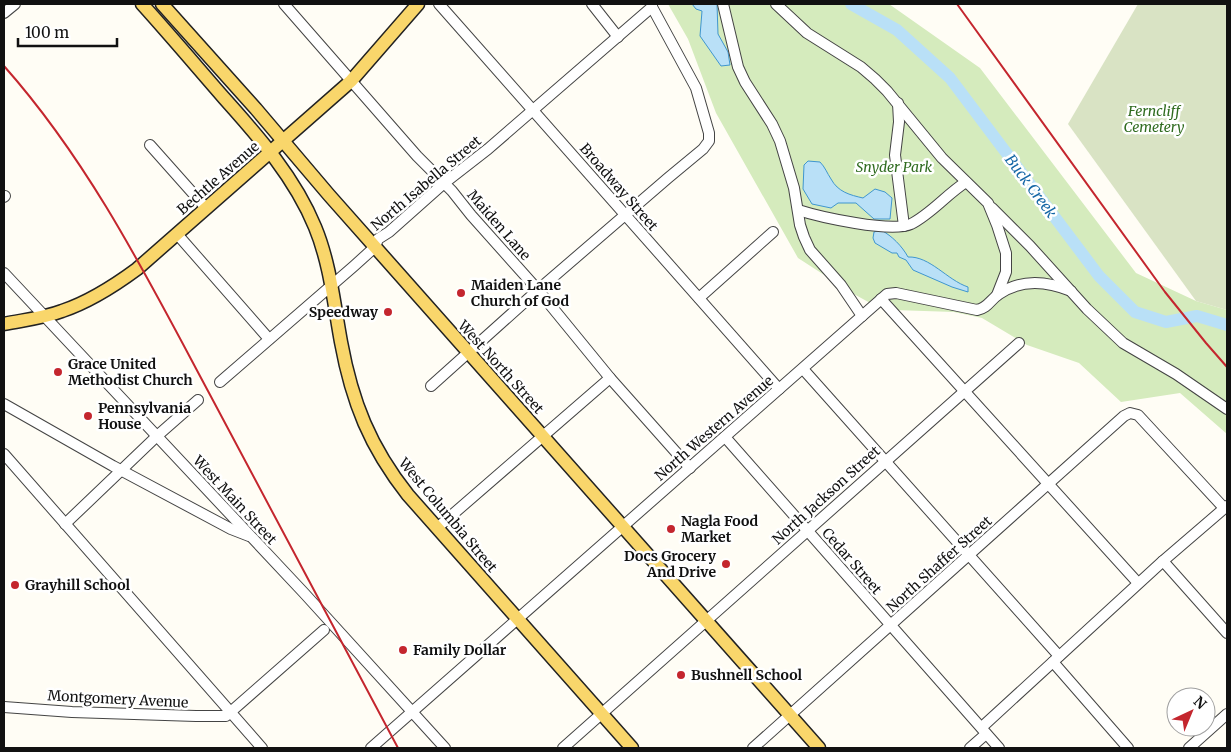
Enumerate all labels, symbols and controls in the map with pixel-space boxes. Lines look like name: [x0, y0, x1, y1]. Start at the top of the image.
scale bar: [18, 15, 116, 47]
text: 100 m: [25, 23, 69, 42]
park label: Ferncliff Cemetery: [1123, 102, 1185, 136]
street label: North Isabella Street: [367, 131, 485, 234]
street label: Bechtle Avenue: [173, 138, 263, 218]
street label: Broadway Street: [576, 140, 662, 235]
water label: Buck Creek: [1001, 151, 1061, 222]
park label: Snyder Park: [856, 158, 932, 176]
street label: Maiden Lane: [463, 186, 535, 264]
place label: Maiden Lane Church of God: [471, 276, 569, 310]
marker: Maiden Lane Church of God: [455, 287, 467, 299]
place label: Speedway: [309, 303, 379, 321]
marker: Speedway: [382, 306, 394, 318]
street label: West North Street: [454, 316, 548, 418]
place label: Grace United Methodist Church: [68, 355, 193, 389]
marker: Grace United Methodist Church: [52, 366, 64, 378]
street label: North Western Avenue: [651, 372, 777, 484]
place label: Pennsylvania House: [98, 399, 191, 433]
marker: Pennsylvania House: [82, 410, 94, 422]
street label: North Jackson Street: [768, 441, 884, 548]
street label: West Main Street: [189, 451, 281, 549]
street label: West Columbia Street: [394, 453, 501, 576]
place label: Nagla Food Market: [681, 512, 759, 546]
street label: North Shaffer Street: [883, 512, 996, 616]
marker: Nagla Food Market: [665, 523, 677, 535]
street label: Cedar Street: [818, 524, 886, 598]
place label: Docs Grocery And Drive: [624, 547, 717, 581]
marker: Docs Grocery And Drive: [720, 558, 732, 570]
place label: Grayhill School: [25, 576, 131, 594]
marker: Grayhill School: [9, 579, 21, 591]
place label: Family Dollar: [413, 641, 507, 659]
marker: Family Dollar: [397, 644, 409, 656]
place label: Bushnell School: [691, 666, 803, 684]
marker: Bushnell School: [675, 669, 687, 681]
street label: Montgomery Avenue: [47, 686, 189, 712]
north arrow: [1166, 687, 1216, 737]
text: N: [1190, 692, 1210, 713]

